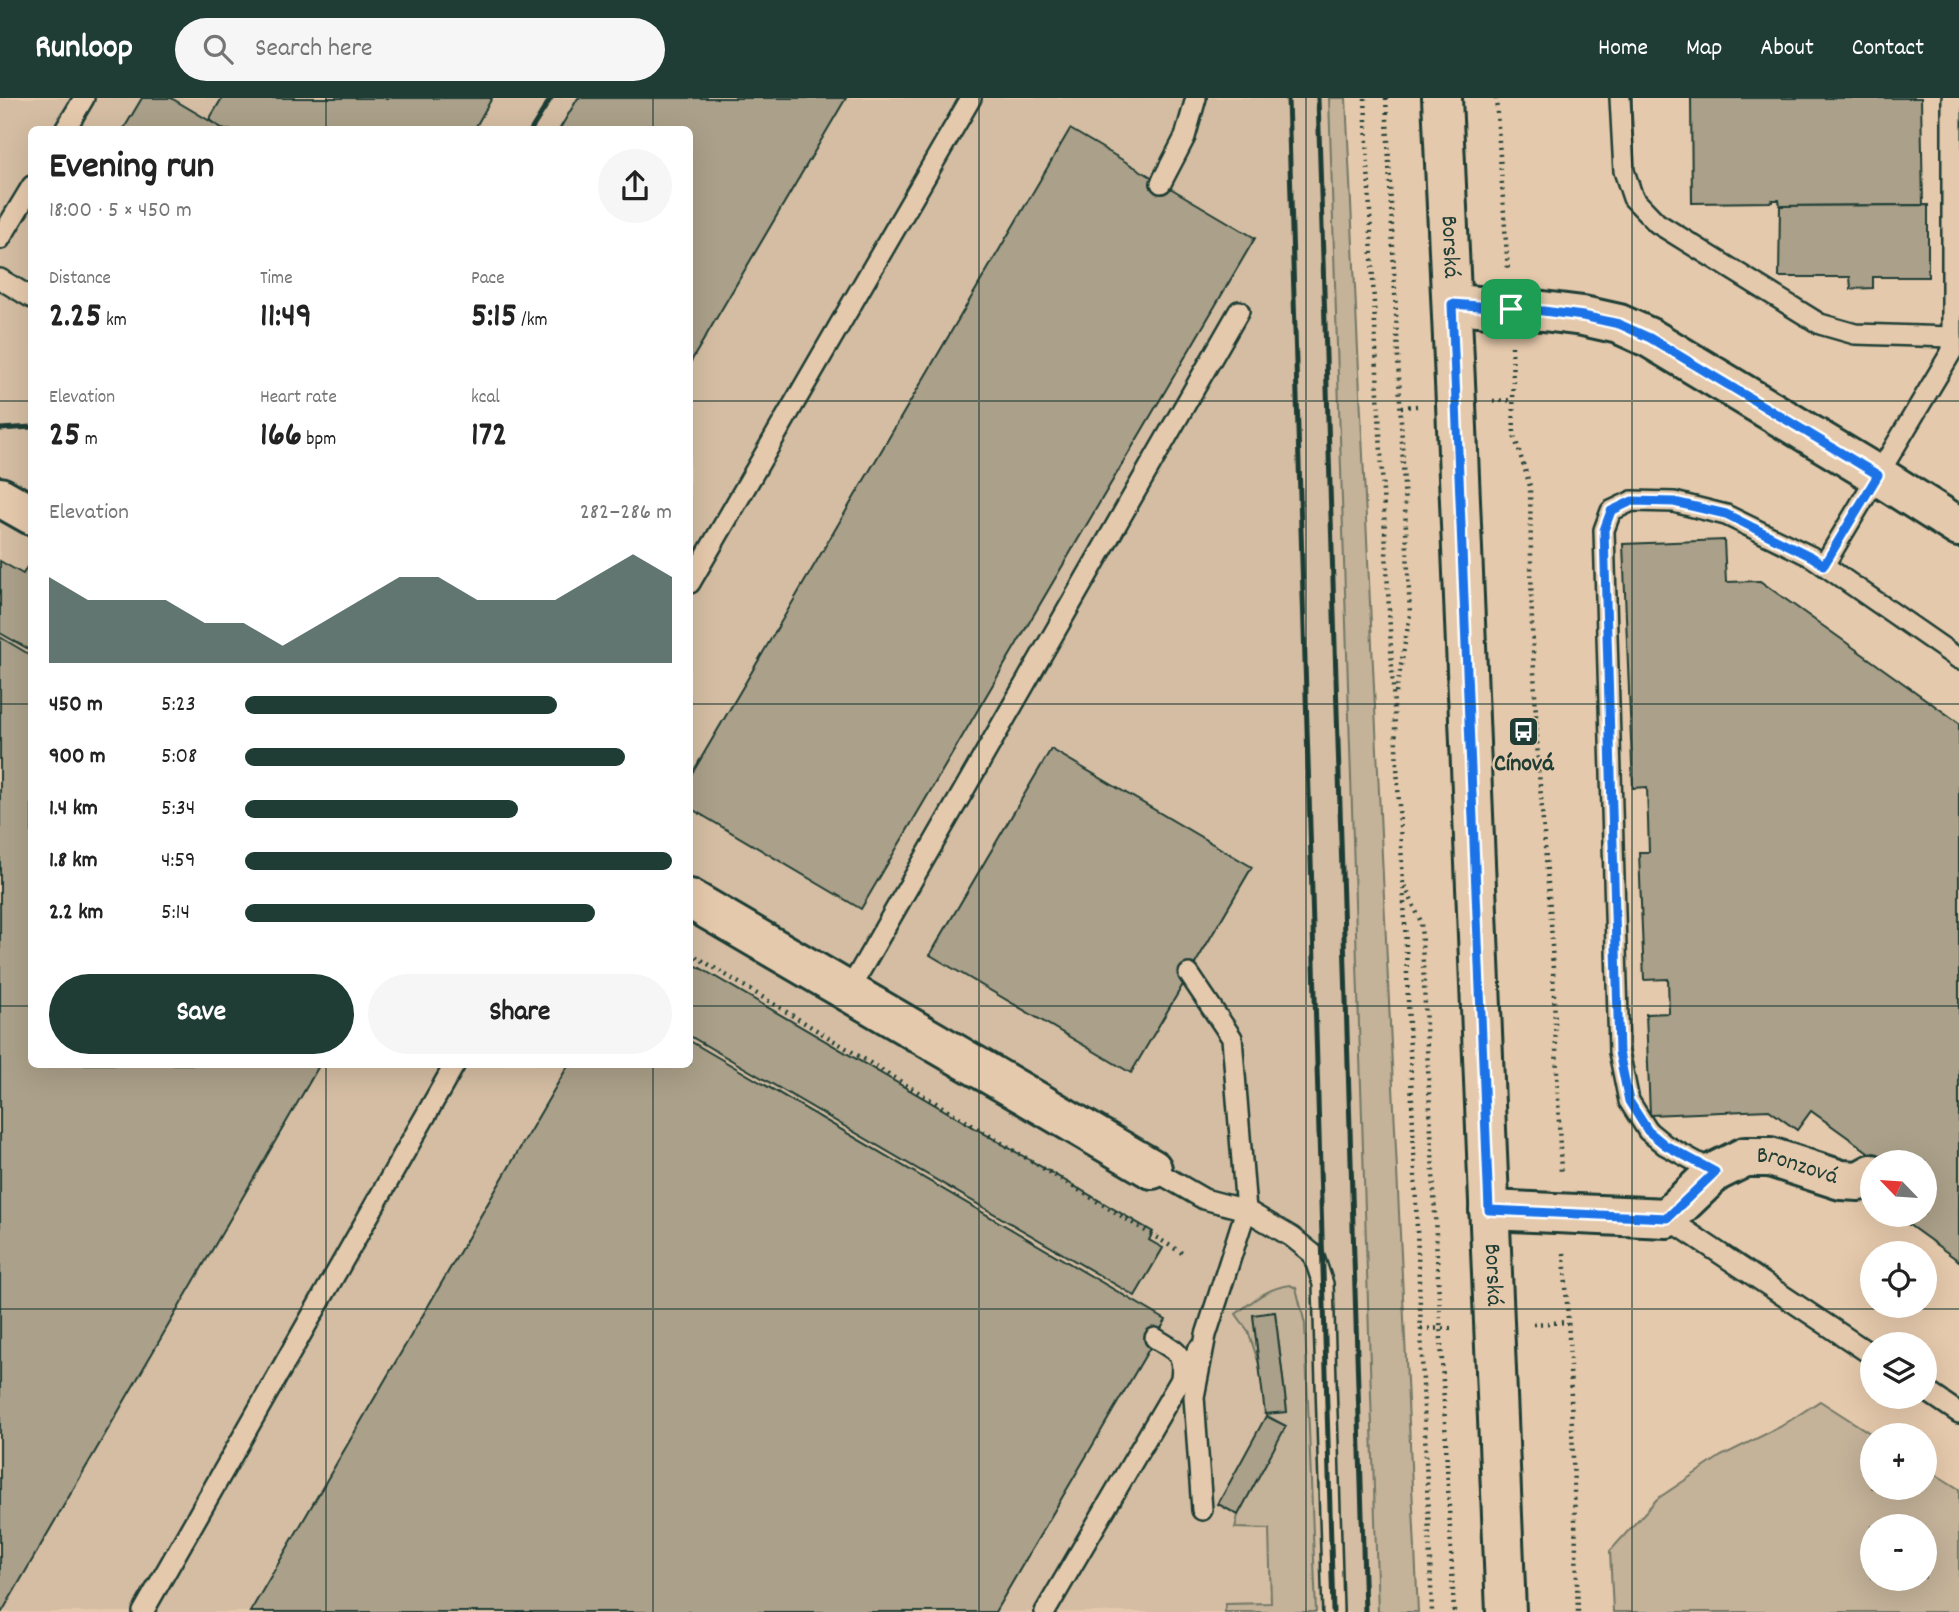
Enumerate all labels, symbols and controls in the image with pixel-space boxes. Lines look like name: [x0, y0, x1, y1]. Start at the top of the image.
search box: [175, 18, 665, 81]
text: Runloop: [35, 26, 133, 73]
icon: search: [199, 30, 237, 68]
text: Search here: [255, 31, 372, 68]
text: Home: [1598, 32, 1648, 66]
text: Map: [1686, 32, 1722, 66]
text: About: [1760, 32, 1814, 66]
text: Contact: [1852, 32, 1924, 66]
text: Evening run: [49, 141, 214, 196]
button: share: [598, 149, 672, 223]
text: 18:00 · 5 × 450 m: [49, 195, 192, 228]
street label: Borská: [1430, 215, 1467, 279]
text: Distance: [49, 266, 111, 293]
text: Time: [260, 266, 293, 293]
text: Pace: [471, 266, 505, 293]
pin: [1481, 279, 1541, 339]
icon: arrive: [1492, 290, 1530, 328]
text: 2.25: [49, 293, 102, 343]
text: 11:49: [260, 293, 312, 343]
text: 5:15: [471, 293, 517, 343]
text: km: [102, 308, 127, 335]
text: /km: [517, 308, 548, 335]
text: Elevation: [49, 385, 115, 412]
text: Heart rate: [260, 385, 337, 412]
text: kcal: [471, 385, 500, 412]
text: 25: [49, 412, 81, 462]
text: 166: [260, 412, 302, 462]
text: 172: [471, 412, 507, 462]
text: m: [81, 427, 98, 454]
text: bpm: [302, 427, 336, 454]
text: Elevation: [49, 497, 129, 530]
text: 282–286 m: [580, 497, 672, 530]
text: 450 m: [49, 689, 103, 722]
text: 5:23: [161, 689, 196, 722]
bus stop icon: Cínová: [1507, 714, 1541, 748]
text: 900 m: [49, 741, 106, 774]
text: 5:08: [161, 741, 197, 774]
place label: Cínová: [1494, 748, 1555, 782]
text: 1.4 km: [49, 793, 98, 826]
text: 5:34: [161, 793, 195, 826]
text: 1.8 km: [49, 845, 98, 878]
text: 4:59: [161, 845, 196, 878]
text: 2.2 km: [49, 897, 103, 930]
text: 5:14: [161, 897, 190, 930]
button: Save: [49, 974, 354, 1054]
button: Share: [368, 974, 672, 1054]
street label: Bronzová: [1757, 1140, 1843, 1195]
north arrow: [1860, 1150, 1937, 1227]
map controls: [1860, 1150, 1937, 1591]
button: locate: [1860, 1241, 1937, 1318]
street label: Borská: [1474, 1243, 1510, 1307]
button: layers: [1860, 1332, 1937, 1409]
button: +: [1860, 1423, 1937, 1500]
button: −: [1860, 1514, 1937, 1591]

